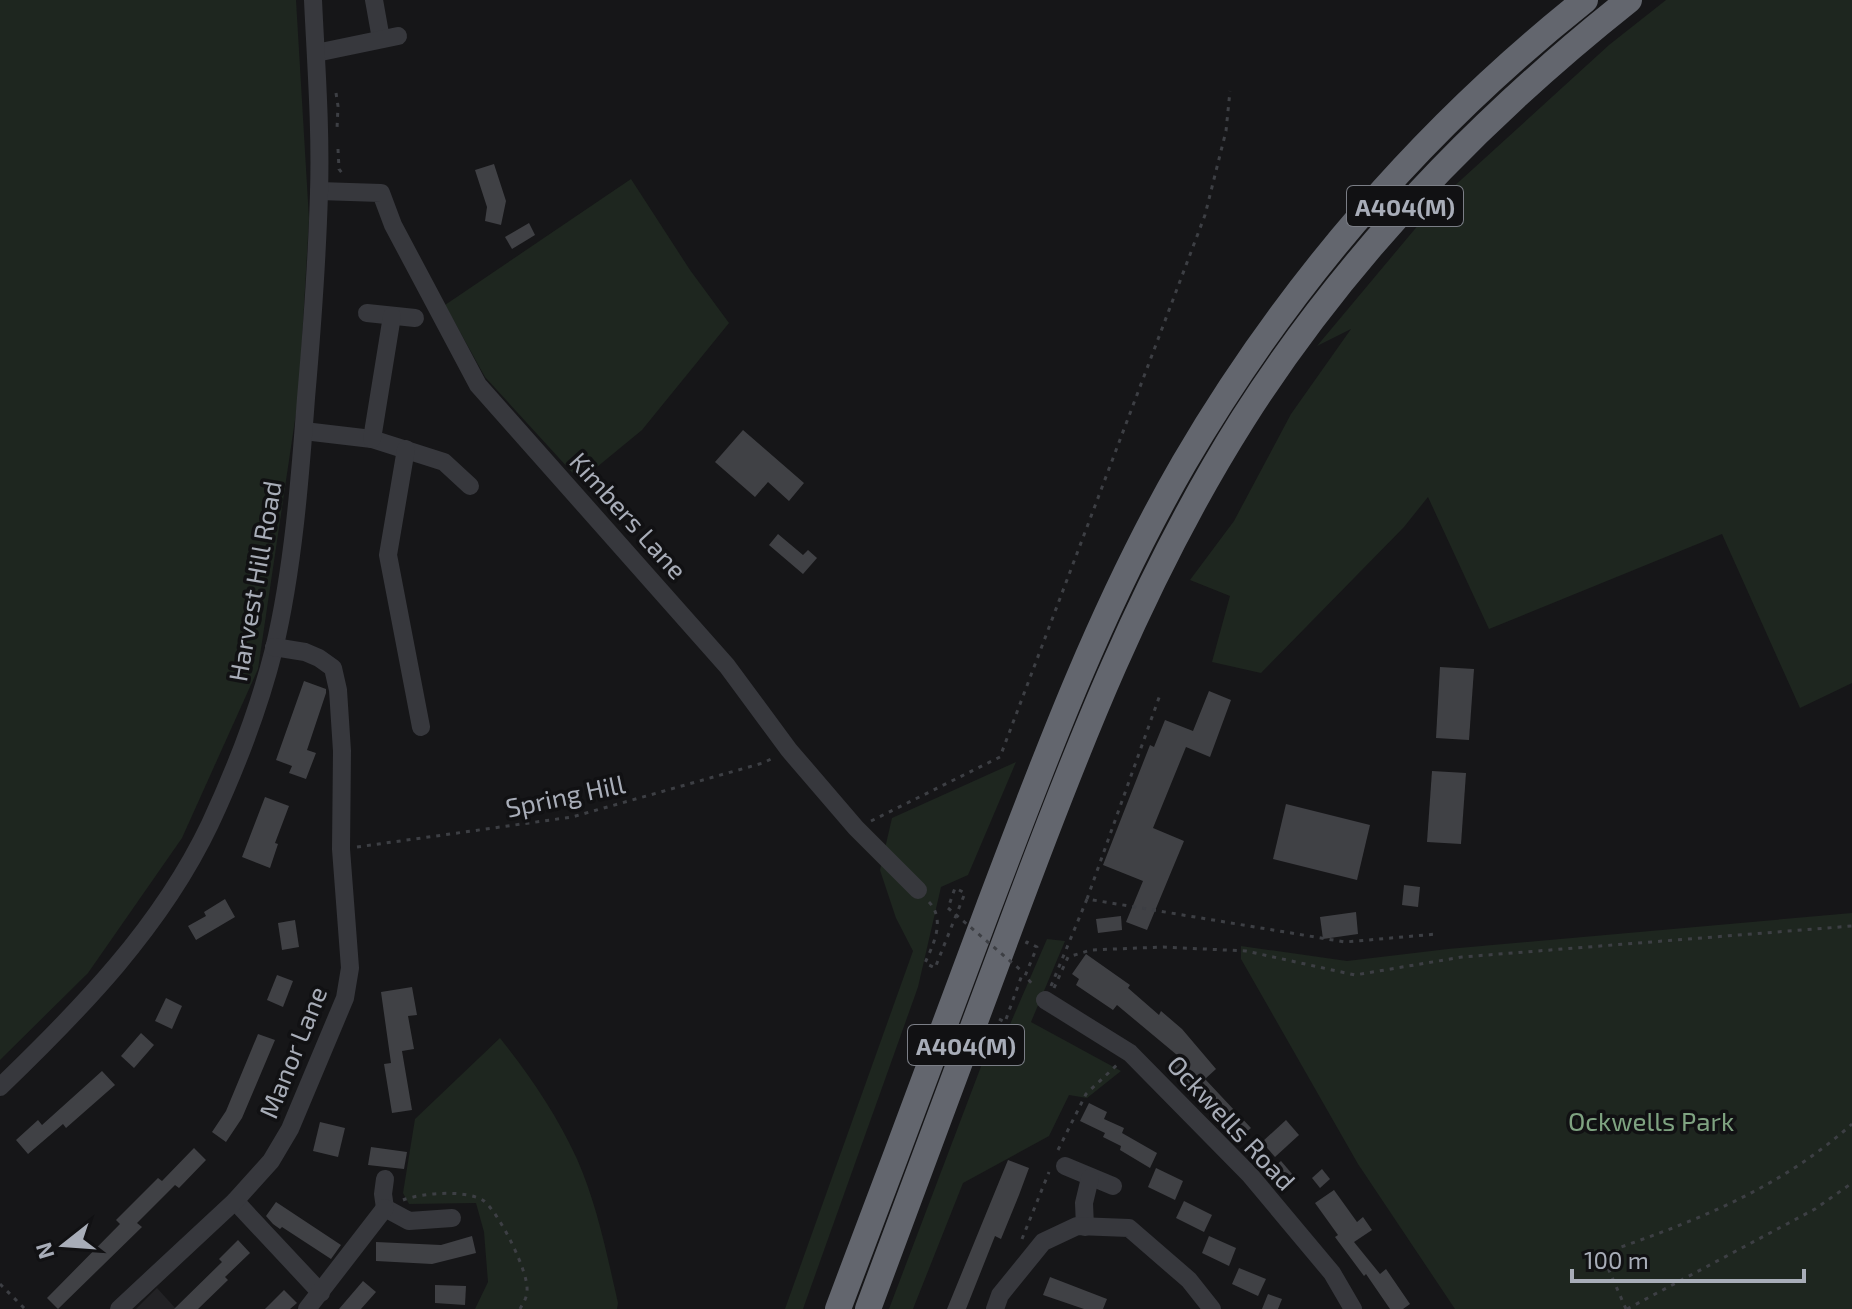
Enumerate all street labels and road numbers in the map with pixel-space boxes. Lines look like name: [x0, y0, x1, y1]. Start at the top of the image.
road number: A404(M): [1347, 186, 1463, 226]
street label: Kimbers Lane: [564, 445, 694, 585]
street label: Harvest Hill Road: [221, 478, 287, 684]
street label: Spring Hill: [502, 767, 628, 823]
street label: Manor Lane: [252, 982, 332, 1122]
road number: A404(M): [908, 1025, 1024, 1065]
street label: Ockwells Road: [1162, 1048, 1302, 1196]

